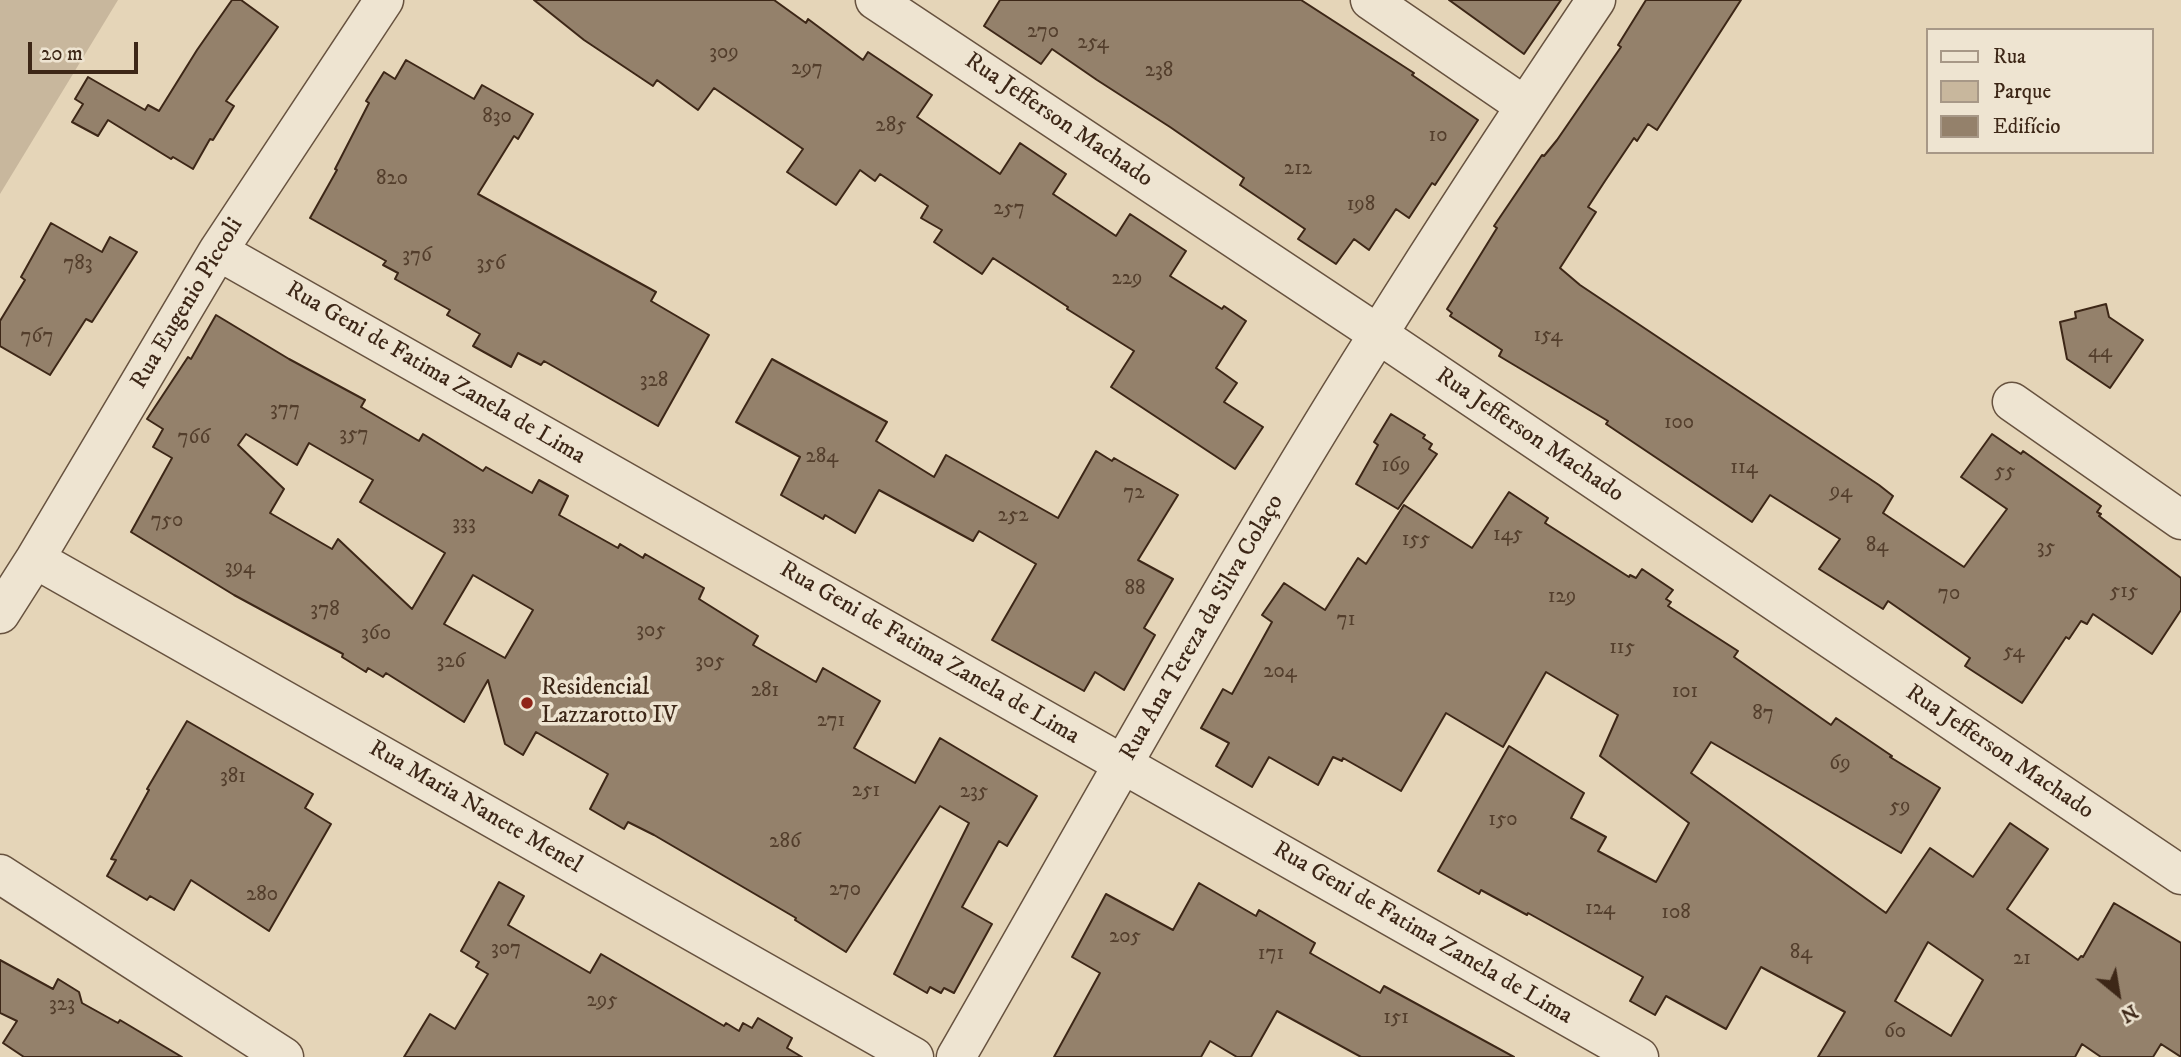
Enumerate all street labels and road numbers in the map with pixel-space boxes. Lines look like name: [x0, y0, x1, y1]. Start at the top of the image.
street label: Rua Jefferson Machado: [959, 47, 1157, 195]
street label: Rua Eugenio Piccoli: [126, 213, 250, 395]
street label: Rua Geni de Fatima Zanela de Lima: [280, 276, 590, 472]
street label: Rua Jefferson Machado: [1430, 362, 1628, 510]
street label: Rua Ana Tereza da Silva Colaço: [1115, 490, 1291, 766]
street label: Rua Geni de Fatima Zanela de Lima: [774, 556, 1084, 752]
street label: Rua Jefferson Machado: [1900, 679, 2098, 827]
street label: Rua Maria Nanete Menel: [363, 735, 587, 881]
street label: Rua Geni de Fatima Zanela de Lima: [1267, 836, 1577, 1032]

